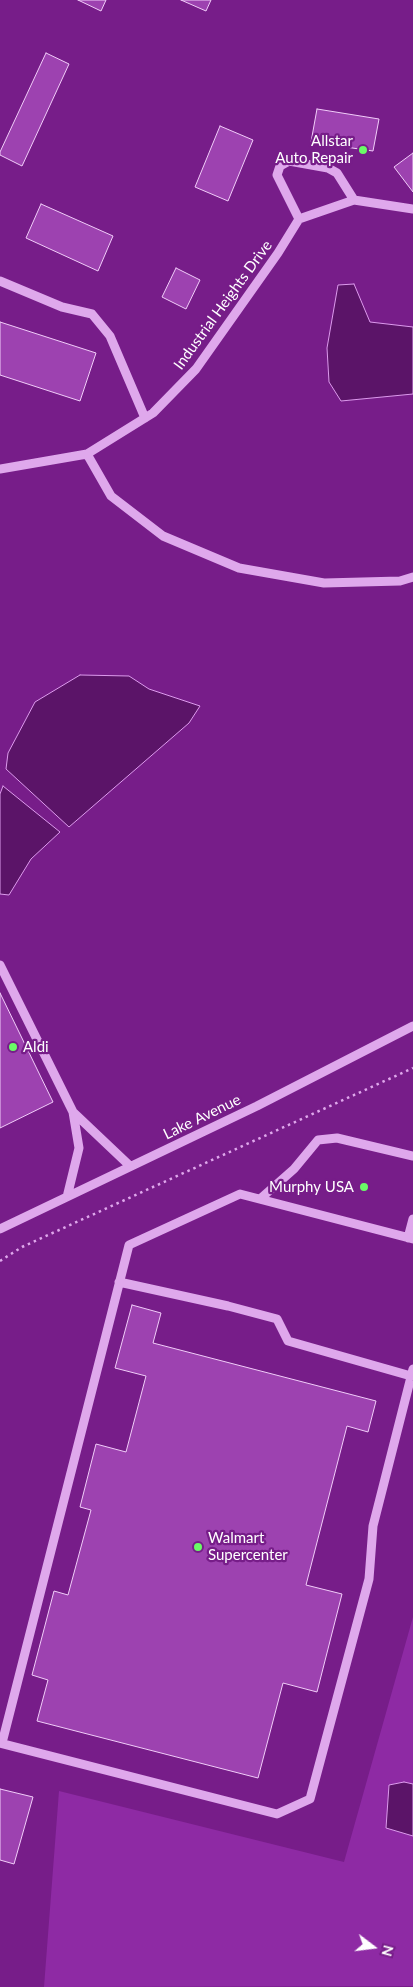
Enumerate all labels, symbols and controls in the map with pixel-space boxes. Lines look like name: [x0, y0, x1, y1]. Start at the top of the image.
place label: Allstar Auto Repair: [275, 132, 353, 167]
marker: Allstar Auto Repair: [357, 144, 369, 156]
street label: Industrial Heights Drive: [170, 237, 276, 373]
place label: Aldi: [23, 1038, 49, 1056]
marker: Aldi: [7, 1041, 19, 1053]
street label: Lake Avenue: [160, 1091, 244, 1143]
place label: Murphy USA: [269, 1178, 354, 1196]
marker: Murphy USA: [358, 1181, 370, 1193]
place label: Walmart Supercenter: [208, 1529, 288, 1564]
marker: Walmart Supercenter: [192, 1541, 204, 1553]
north arrow: [348, 1922, 398, 1972]
text: N: [378, 1944, 398, 1958]

